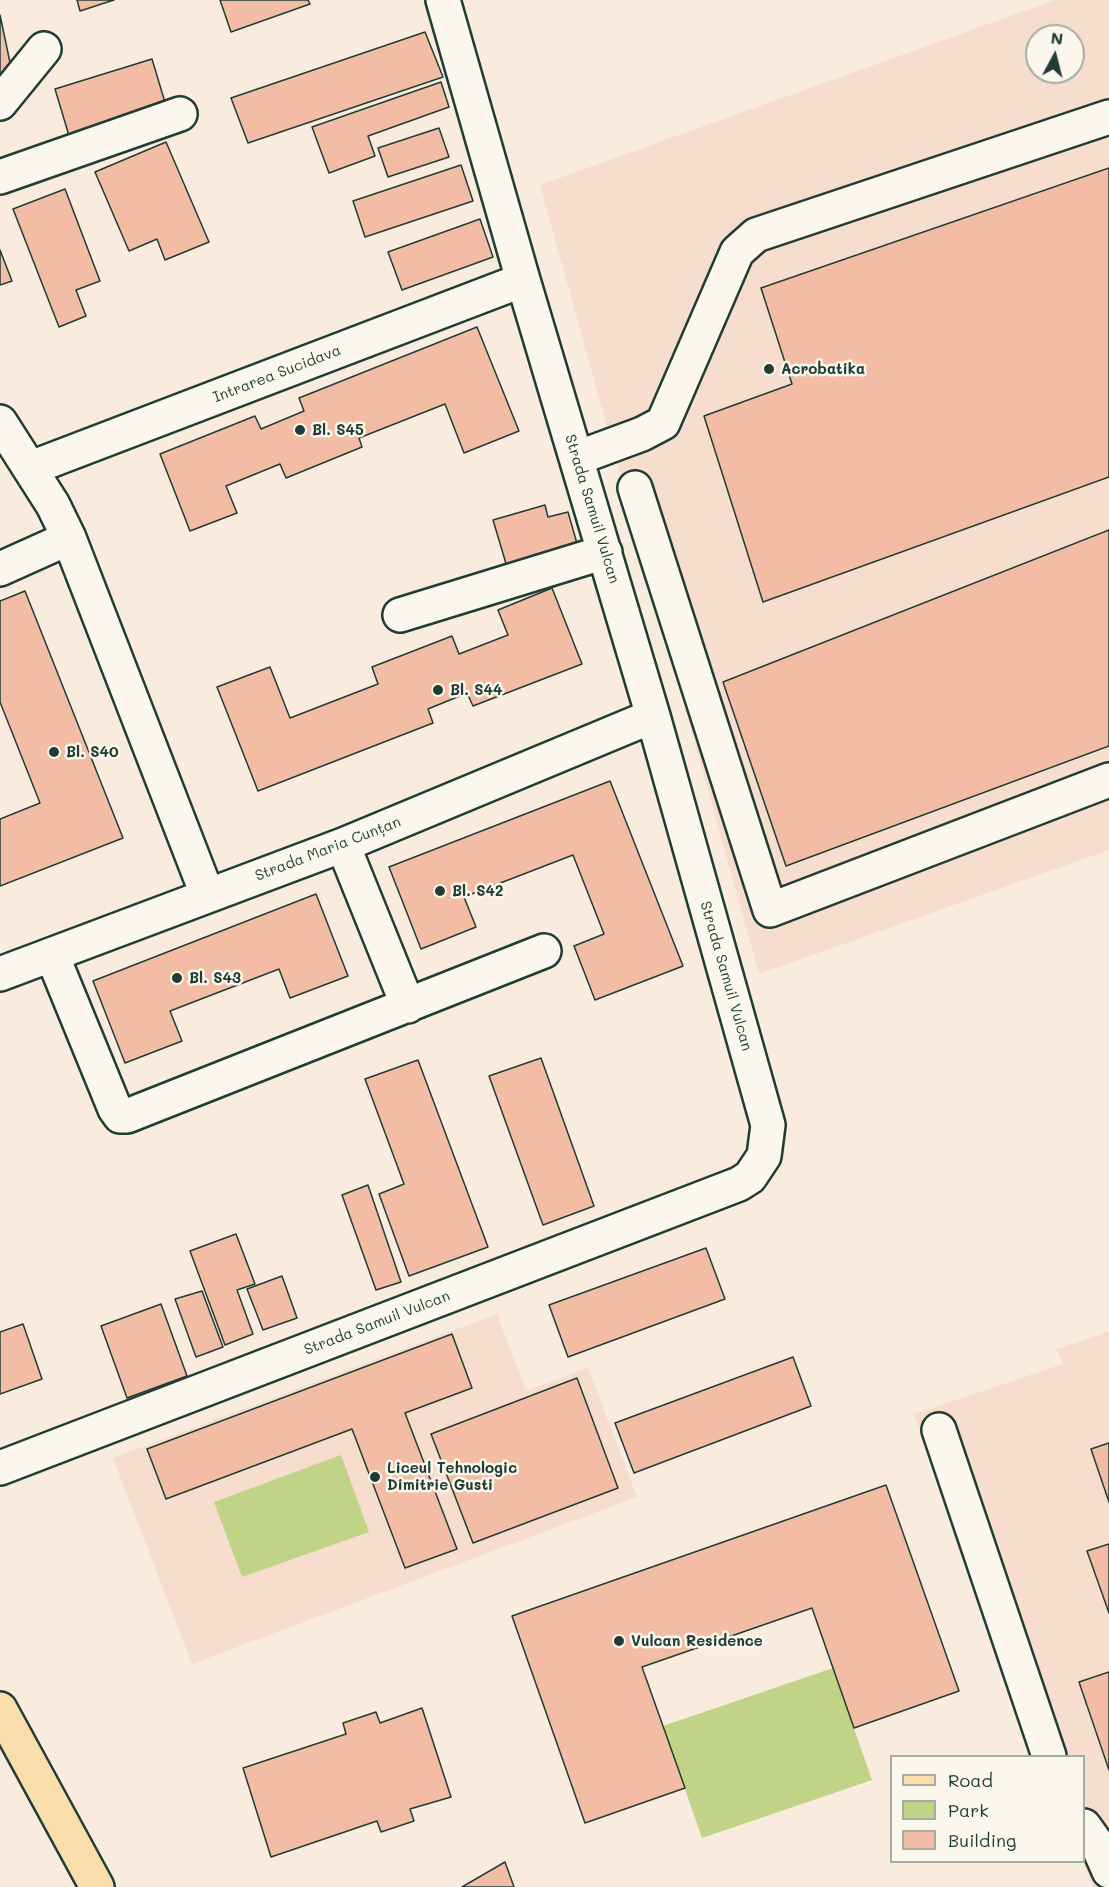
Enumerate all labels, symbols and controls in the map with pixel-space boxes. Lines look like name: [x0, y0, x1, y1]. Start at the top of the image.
north arrow: [1025, 24, 1085, 84]
text: N: [1050, 26, 1064, 49]
street label: Intrarea Sucidava: [211, 341, 343, 407]
place label: Acrobatika: [781, 360, 865, 378]
marker: Acrobatika: [762, 362, 776, 376]
place label: Bl. S45: [312, 421, 364, 439]
marker: Bl. S45: [293, 423, 307, 437]
street label: Strada Samuil Vulcan: [561, 432, 623, 586]
place label: Bl. S44: [450, 681, 503, 699]
marker: Bl. S44: [431, 683, 445, 697]
place label: Bl. S40: [66, 743, 119, 761]
marker: Bl. S40: [47, 745, 61, 759]
street label: Strada Maria Cunțan: [253, 813, 403, 885]
place label: Bl. S42: [452, 882, 503, 900]
marker: Bl. S42: [433, 884, 447, 898]
street label: Strada Samuil Vulcan: [696, 899, 756, 1053]
place label: Bl. S43: [189, 969, 241, 987]
marker: Bl. S43: [170, 971, 184, 985]
street label: Strada Samuil Vulcan: [302, 1287, 452, 1359]
place label: Liceul Tehnologic Dimitrie Gusti: [387, 1459, 517, 1494]
marker: Liceul Tehnologic Dimitrie Gusti: [368, 1470, 382, 1484]
place label: Vulcan Residence: [631, 1632, 763, 1650]
marker: Vulcan Residence: [612, 1634, 626, 1648]
legend: [890, 1755, 1085, 1863]
text: Road: [948, 1768, 993, 1792]
text: Park: [948, 1798, 989, 1822]
text: Building: [948, 1828, 1016, 1852]

